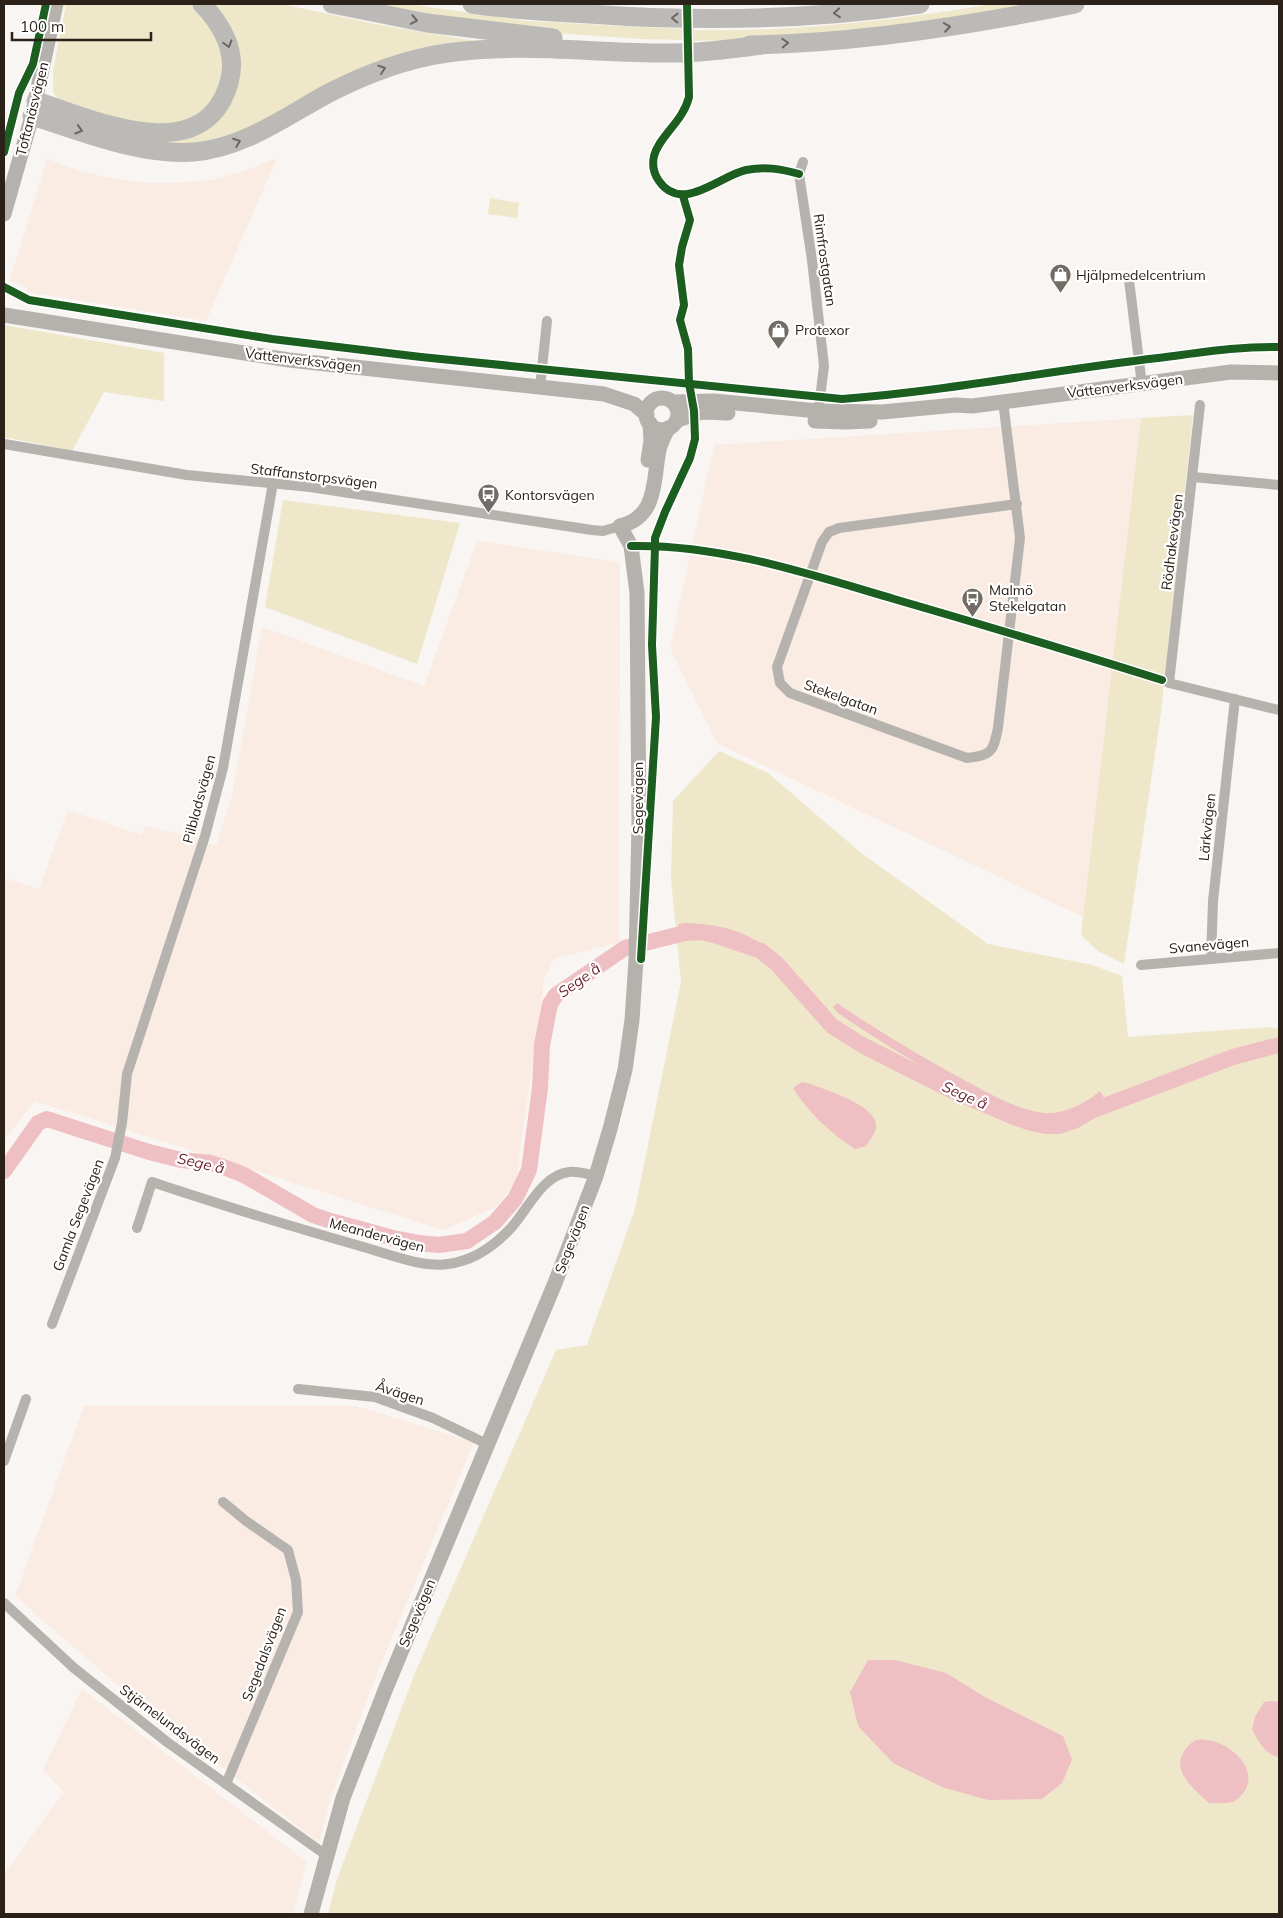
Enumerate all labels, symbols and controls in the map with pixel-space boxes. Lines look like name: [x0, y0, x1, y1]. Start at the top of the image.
one-way arrow: [833, 8, 841, 19]
scale bar: [12, 10, 151, 42]
one-way arrow: [670, 13, 678, 23]
one-way arrow: [410, 15, 419, 25]
text: 100 m: [20, 17, 64, 36]
one-way arrow: [943, 22, 951, 33]
one-way arrow: [782, 38, 790, 49]
one-way arrow: [222, 40, 233, 49]
street label: Toftanäsvägen: [12, 60, 52, 158]
one-way arrow: [378, 65, 386, 75]
one-way arrow: [74, 125, 82, 135]
one-way arrow: [232, 137, 241, 148]
street label: Rimfrostgatan: [810, 213, 840, 307]
shop icon: Hjälpmedelcentrium: [1048, 263, 1072, 294]
place label: Hjälpmedelcentrium: [1076, 266, 1206, 284]
shop icon: Protexor: [767, 318, 791, 349]
place label: Protexor: [795, 321, 851, 339]
street label: Vattenverksvägen: [244, 344, 362, 376]
street label: Vattenverksvägen: [1066, 370, 1184, 402]
street label: Staffanstorpsvägen: [249, 459, 379, 493]
bus stop icon: Kontorsvägen: [477, 483, 501, 514]
place label: Kontorsvägen: [505, 486, 595, 504]
street label: Rödhakevägen: [1157, 493, 1187, 591]
place label: Malmö Stekelgatan: [989, 581, 1066, 615]
bus stop icon: Malmö Stekelgatan: [961, 586, 985, 617]
street label: Stekelgatan: [802, 675, 880, 719]
street label: Pilbladsvägen: [179, 753, 219, 845]
street label: Segevägen: [629, 762, 647, 834]
street label: Lärkvägen: [1194, 792, 1220, 862]
street label: Svanevägen: [1168, 933, 1250, 957]
water label: Sege å: [554, 959, 604, 1001]
water label: Sege å: [939, 1077, 991, 1113]
water label: Sege å: [176, 1148, 226, 1178]
street label: Gamla Segevägen: [48, 1156, 108, 1274]
street label: Segevägen: [551, 1202, 593, 1276]
street label: Meandervägen: [327, 1214, 427, 1256]
street label: Åvägen: [373, 1377, 427, 1409]
street label: Segevägen: [395, 1576, 439, 1650]
street label: Segedalsvägen: [238, 1604, 290, 1704]
street label: Stjärnelundsvägen: [116, 1680, 224, 1768]

